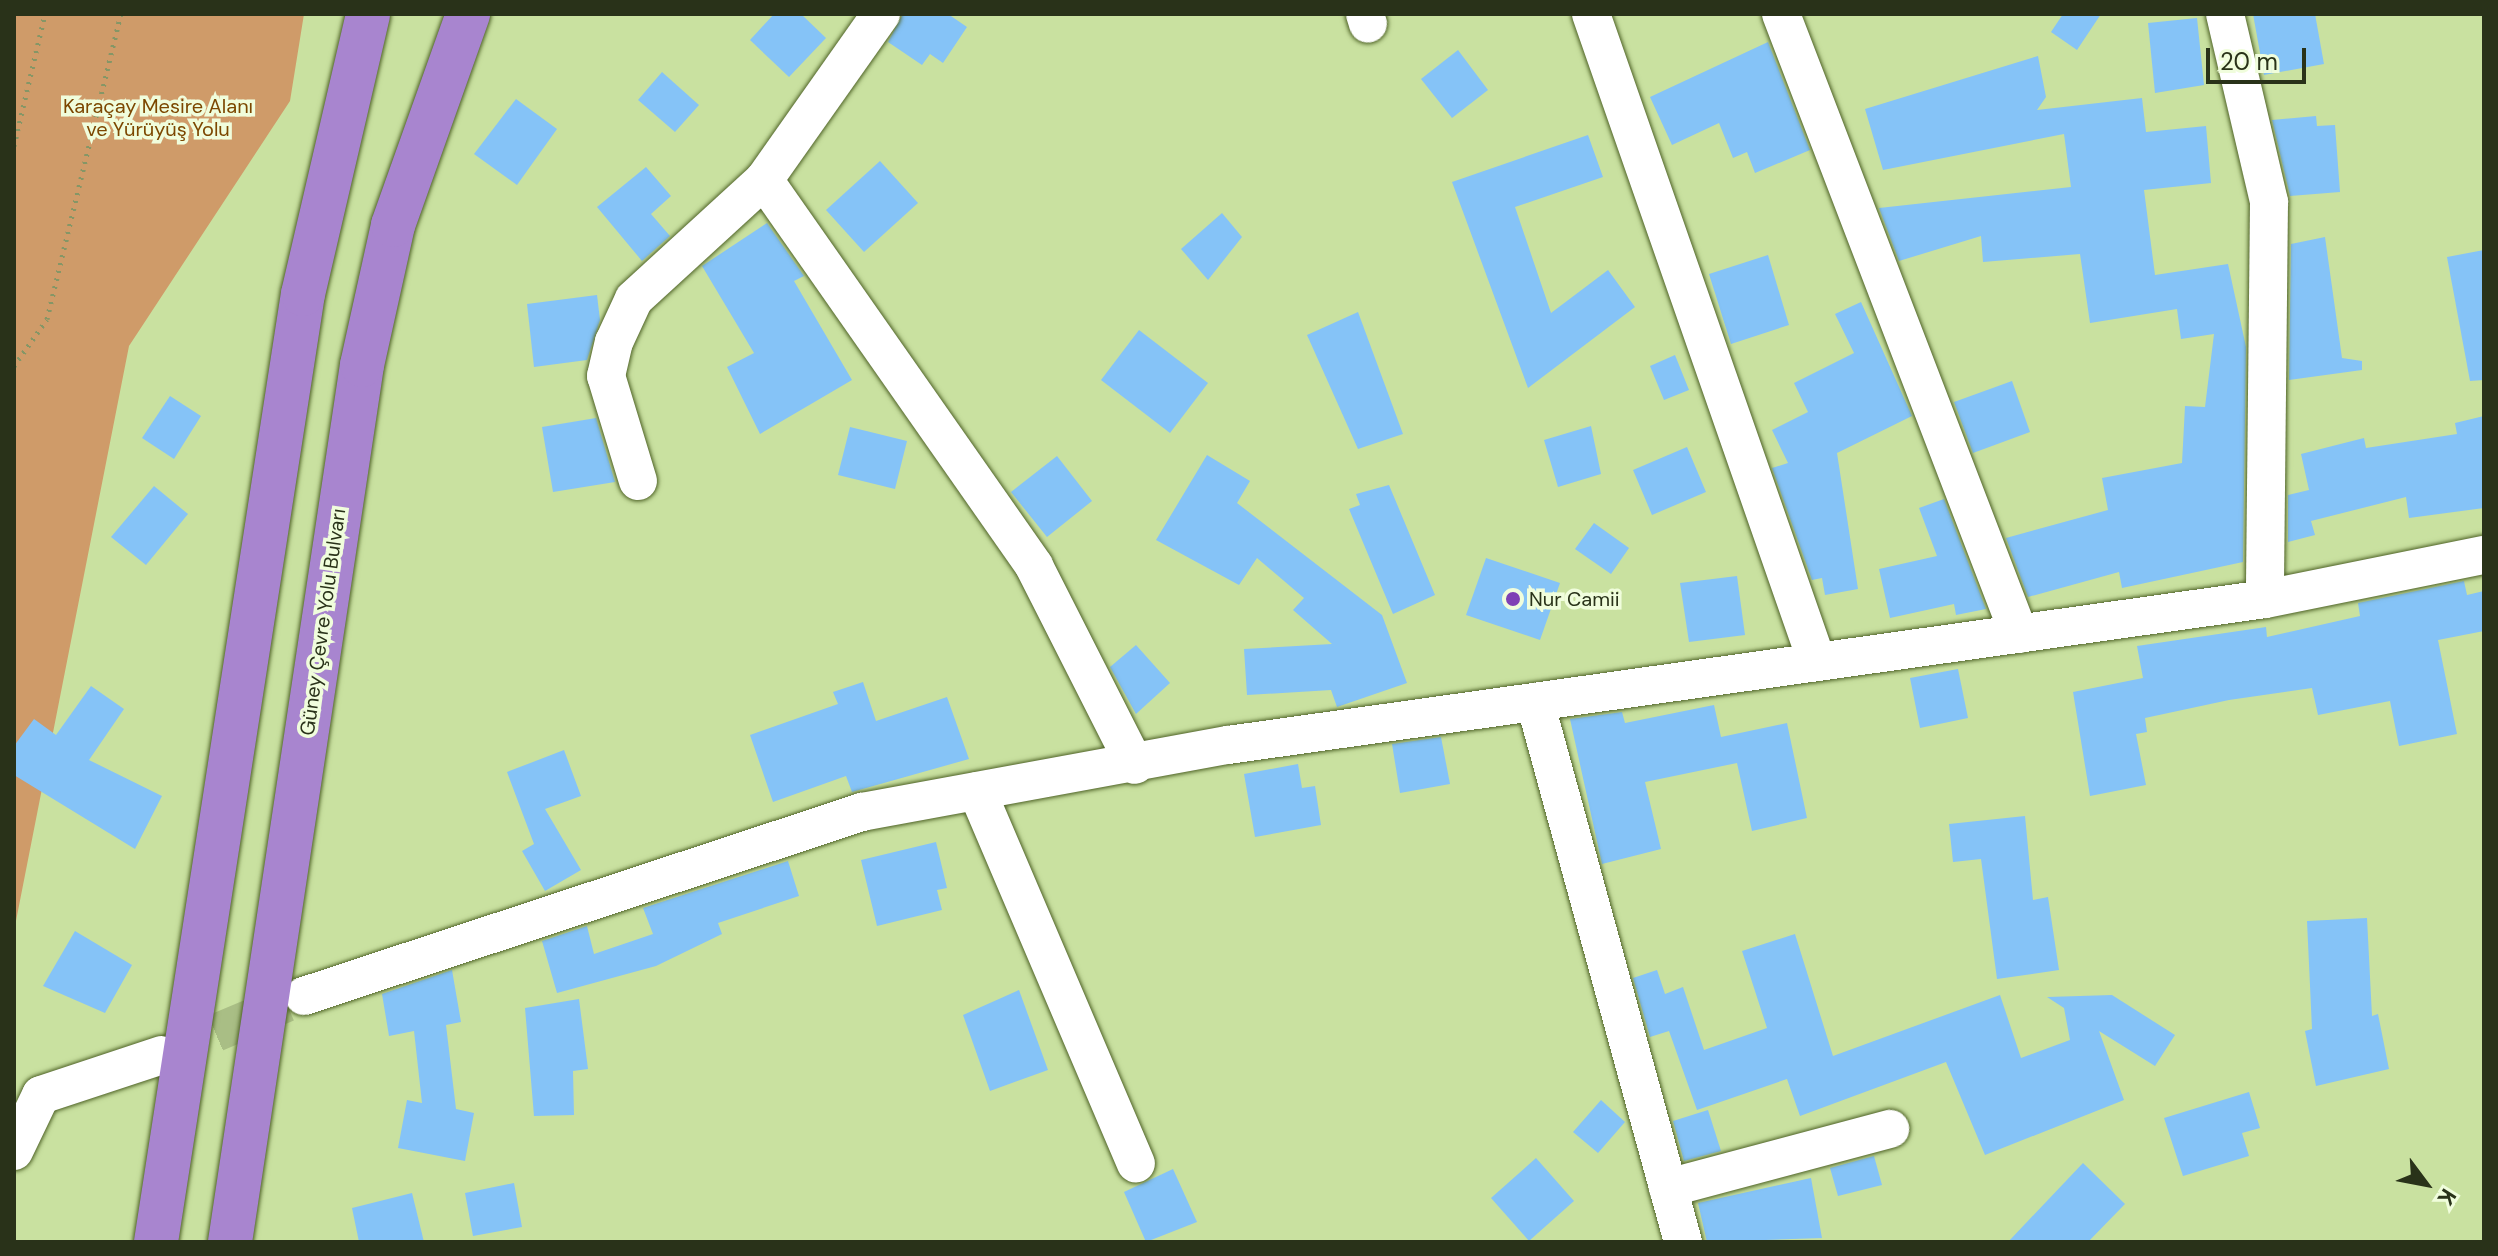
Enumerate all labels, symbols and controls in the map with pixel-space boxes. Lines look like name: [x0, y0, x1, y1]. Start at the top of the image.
scale bar: [2210, 32, 2310, 82]
text: 20 m: [2220, 46, 2278, 77]
park label: Karaçay Mesire Alanı ve Yürüyüş Yolu: [63, 95, 253, 142]
street label: Güney Çevre Yolu Bulvarı: [295, 507, 351, 737]
place label: Nur Camii: [1529, 587, 1620, 611]
marker: Nur Camii: [1504, 590, 1522, 608]
north arrow: [2386, 1144, 2466, 1224]
text: K: [2431, 1183, 2463, 1211]

